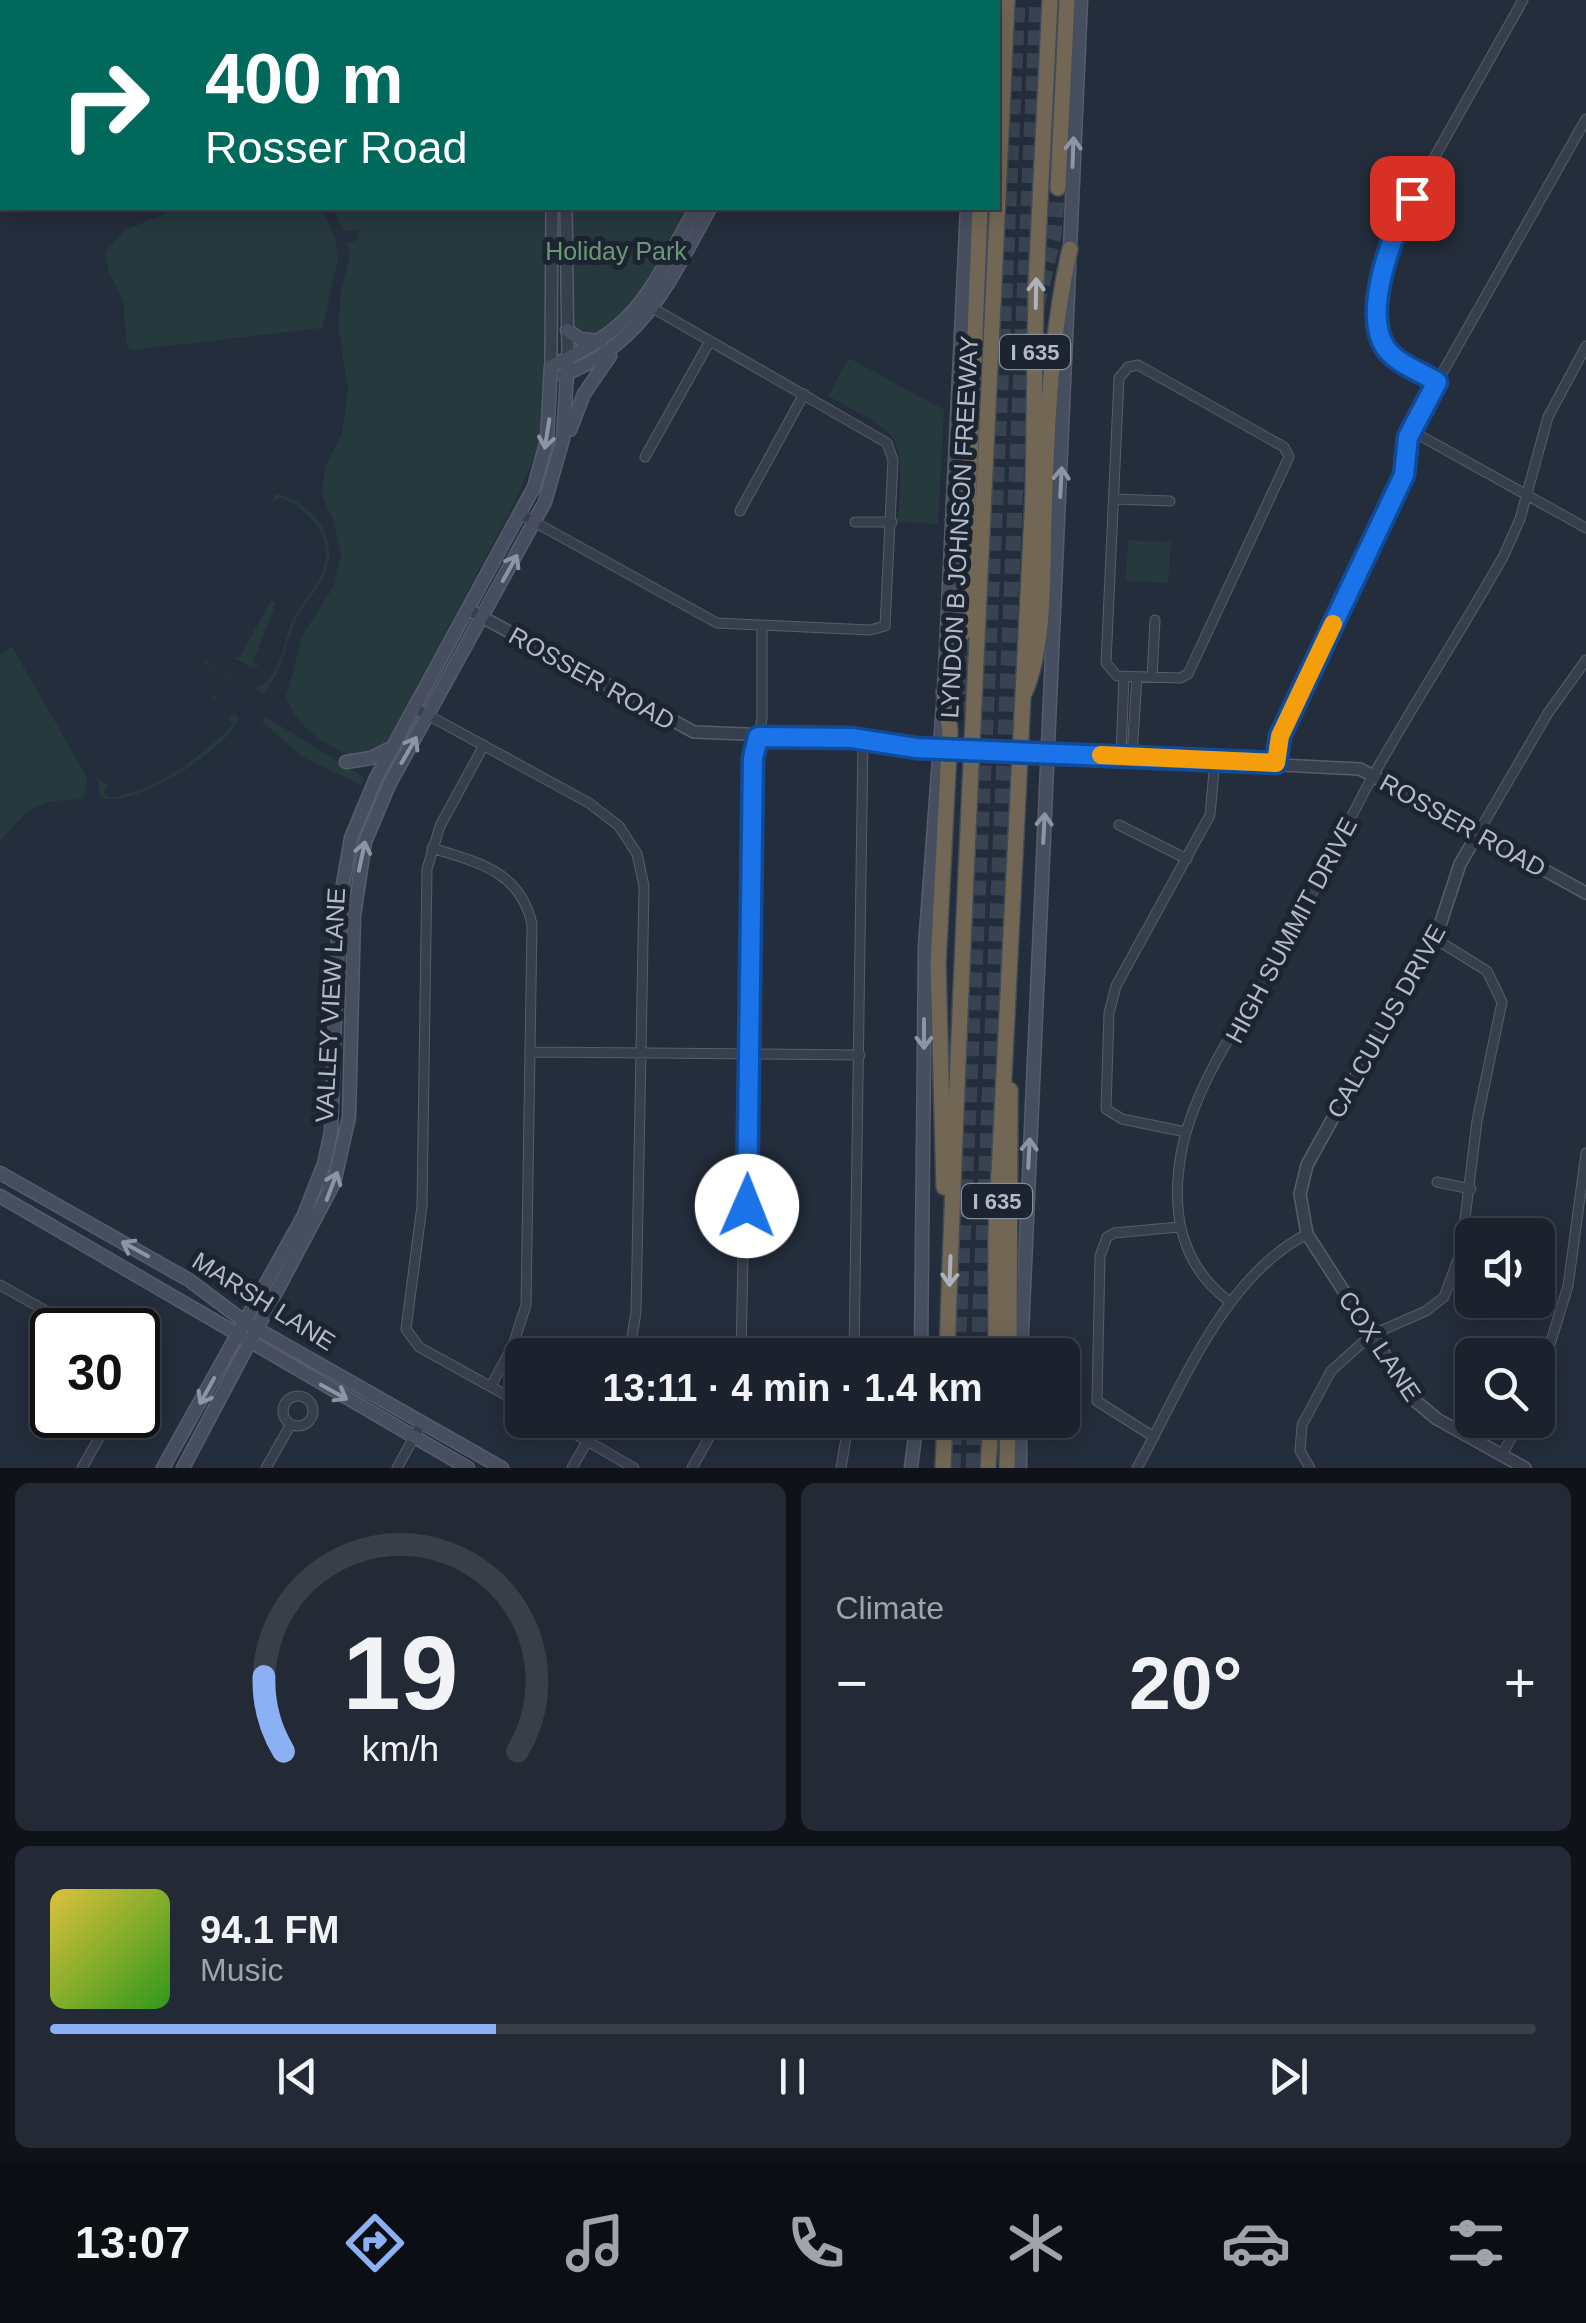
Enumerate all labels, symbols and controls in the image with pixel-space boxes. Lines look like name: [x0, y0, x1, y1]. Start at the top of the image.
icon: right: [40, 40, 170, 170]
text: 400 m: [205, 40, 403, 118]
text: Rosser Road: [205, 122, 468, 173]
one-way arrow: [1063, 136, 1082, 168]
pin: [1370, 156, 1455, 241]
icon: arrive: [1385, 171, 1440, 226]
park label: Holiday Park: [545, 237, 687, 265]
one-way arrow: [1026, 277, 1046, 310]
street label: LYNDON B JOHNSON FREEWAY: [935, 335, 983, 719]
road number: I 635: [1000, 335, 1070, 369]
one-way arrow: [537, 417, 556, 450]
one-way arrow: [1052, 467, 1071, 499]
one-way arrow: [500, 554, 520, 584]
street label: ROSSER ROAD: [504, 621, 680, 735]
one-way arrow: [399, 736, 419, 765]
street label: ROSSER ROAD: [1375, 768, 1551, 882]
one-way arrow: [1035, 812, 1054, 845]
street label: HIGH SUMMIT DRIVE: [1220, 813, 1362, 1047]
one-way arrow: [354, 841, 373, 873]
street label: VALLEY VIEW LANE: [310, 887, 350, 1123]
street label: CALCULUS DRIVE: [1321, 919, 1451, 1123]
one-way arrow: [915, 1017, 934, 1049]
one-way arrow: [1020, 1137, 1039, 1169]
position arrow: [695, 1154, 799, 1258]
one-way arrow: [325, 1171, 343, 1201]
road number: I 635: [962, 1184, 1032, 1218]
map controls: [1455, 1218, 1555, 1438]
button: sound: [1455, 1218, 1555, 1318]
one-way arrow: [121, 1239, 150, 1259]
street label: MARSH LANE: [188, 1246, 340, 1356]
one-way arrow: [940, 1255, 959, 1287]
street label: COX LANE: [1333, 1286, 1427, 1406]
speed limit sign: 30: [30, 1308, 160, 1438]
button: search: [1455, 1338, 1555, 1438]
text: 13:11 · 4 min · 1.4 km: [602, 1367, 983, 1409]
one-way arrow: [196, 1376, 216, 1405]
one-way arrow: [319, 1382, 348, 1402]
text: Climate: [836, 1590, 944, 1626]
text: 19: [342, 1615, 458, 1731]
text: 20°: [1129, 1641, 1242, 1725]
text: −: [836, 1652, 868, 1714]
text: +: [1504, 1652, 1536, 1714]
text: km/h: [362, 1729, 439, 1769]
text: 94.1 FM: [200, 1909, 339, 1951]
text: Music: [200, 1952, 284, 1988]
icon: previous: [270, 2049, 325, 2104]
icon: pause: [765, 2049, 820, 2104]
icon: next: [1261, 2049, 1316, 2104]
icon: directions: [340, 2208, 410, 2278]
icon: music: [560, 2208, 630, 2278]
icon: phone: [781, 2208, 851, 2278]
icon: climate: [1001, 2208, 1071, 2278]
icon: car: [1221, 2208, 1291, 2278]
icon: filters: [1441, 2208, 1511, 2278]
text: 13:07: [75, 2217, 190, 2268]

